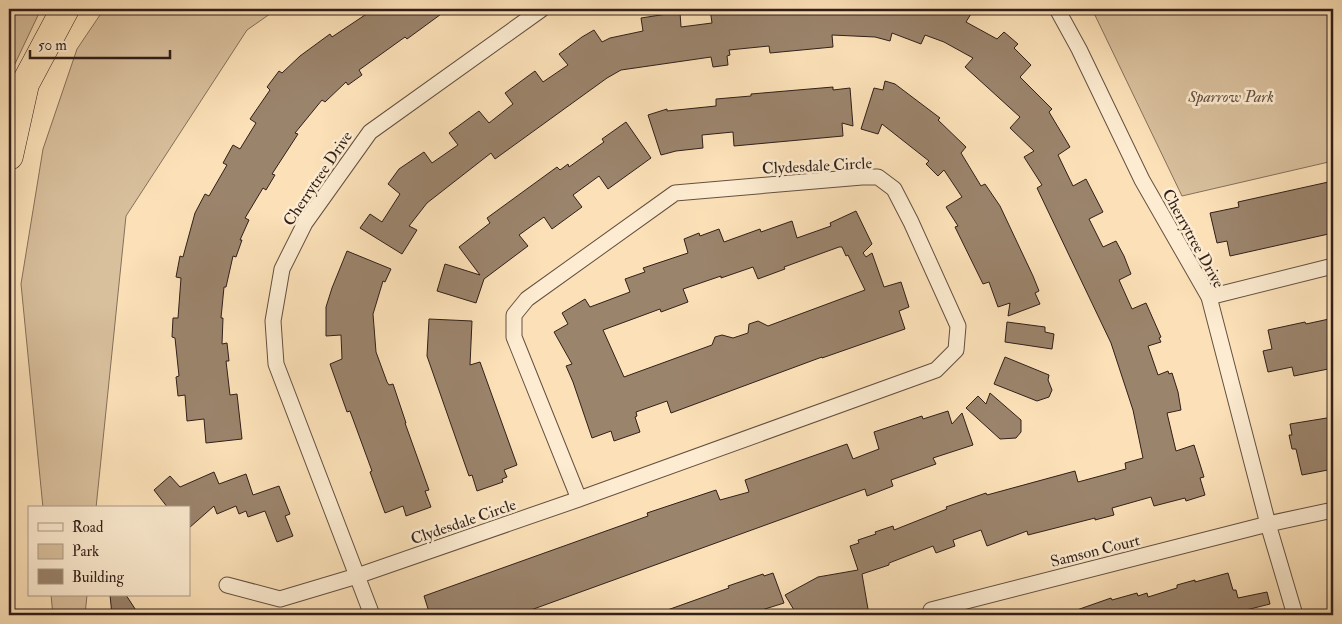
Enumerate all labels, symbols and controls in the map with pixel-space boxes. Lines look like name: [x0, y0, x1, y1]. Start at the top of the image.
scale bar: [30, 28, 170, 60]
text: 50 m: [38, 36, 67, 55]
park label: Sparrow Park: [1187, 87, 1274, 107]
street label: Cherrytree Drive: [279, 127, 357, 230]
street label: Clydesdale Circle: [762, 153, 873, 179]
street label: Cherrytree Drive: [1158, 185, 1229, 292]
street label: Clydesdale Circle: [408, 494, 519, 549]
legend: [28, 506, 190, 596]
text: Road: [72, 518, 104, 537]
street label: Samson Court: [1048, 530, 1142, 572]
text: Park: [72, 542, 99, 561]
text: Building: [72, 568, 124, 587]

